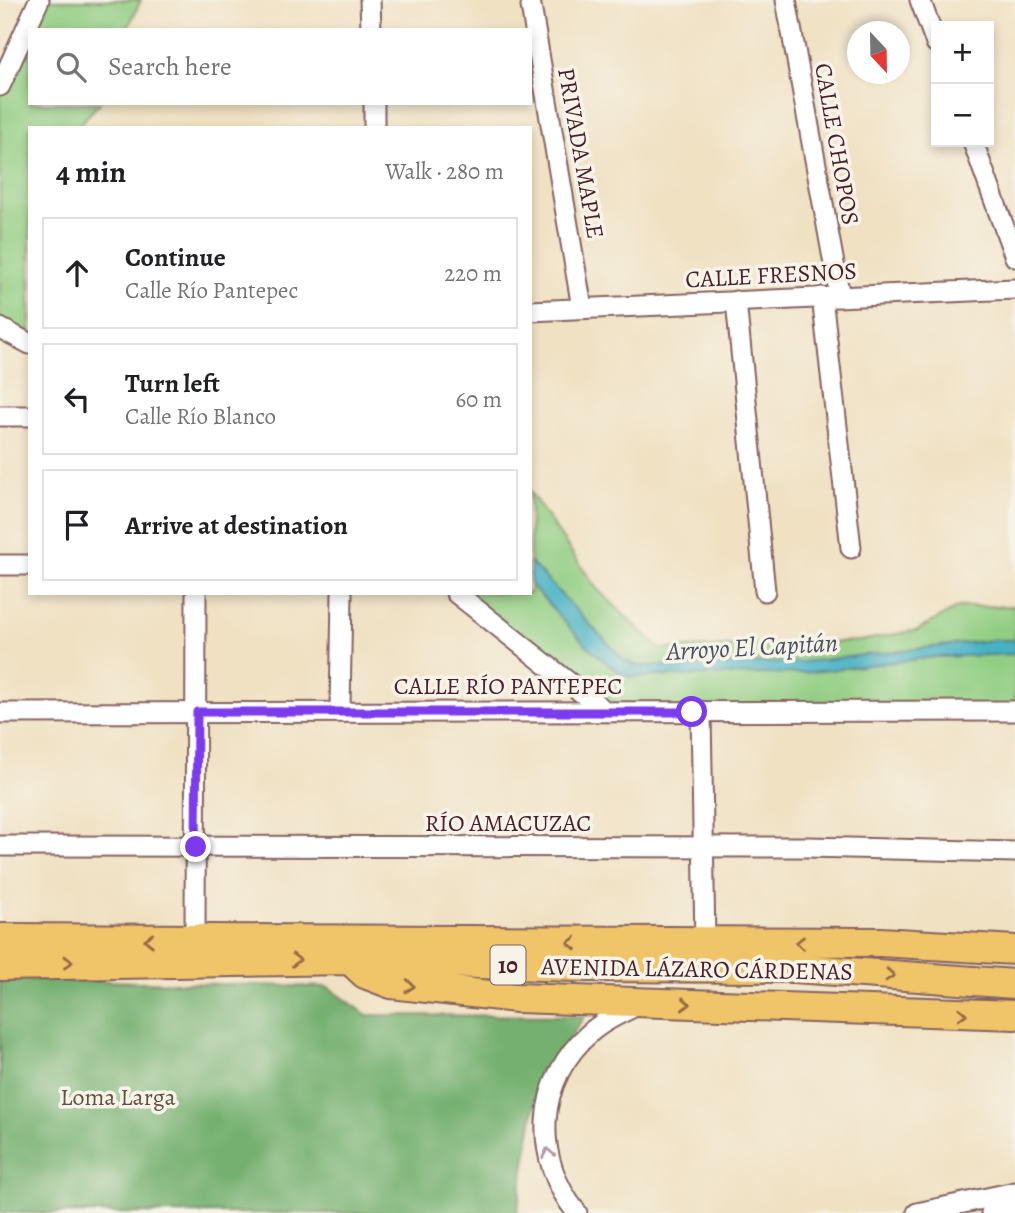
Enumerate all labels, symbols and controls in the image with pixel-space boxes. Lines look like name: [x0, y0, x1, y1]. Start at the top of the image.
north arrow: [847, 21, 910, 84]
map controls: [931, 21, 994, 147]
button: +: [931, 21, 994, 84]
search box: [28, 28, 532, 105]
icon: search: [52, 48, 90, 86]
text: Search here: [108, 49, 232, 84]
street label: CALLE CHOPOS: [807, 61, 867, 227]
street label: PRIVADA MAPLE: [550, 65, 612, 241]
button: −: [931, 84, 994, 147]
text: 4 min: [56, 152, 126, 192]
text: Walk · 280 m: [385, 156, 504, 187]
text: Continue: [125, 240, 226, 275]
icon: ahead: [58, 254, 96, 292]
street label: CALLE FRESNOS: [684, 255, 858, 295]
text: 220 m: [444, 258, 502, 289]
text: Calle Río Pantepec: [125, 275, 298, 306]
text: Turn left: [125, 366, 220, 401]
icon: left: [58, 380, 96, 418]
text: 60 m: [455, 384, 502, 415]
text: Calle Río Blanco: [125, 401, 276, 432]
icon: arrive: [58, 506, 96, 544]
text: Arrive at destination: [125, 508, 348, 543]
water label: Arroyo El Capitán: [663, 625, 839, 669]
street label: CALLE RÍO PANTEPEC: [394, 670, 622, 702]
route start: [676, 696, 707, 727]
street label: RÍO AMACUZAC: [425, 807, 591, 839]
route end: [180, 831, 211, 862]
one-way arrow: [143, 932, 154, 947]
one-way arrow: [567, 935, 577, 951]
one-way arrow: [794, 935, 805, 951]
road number: 10: [490, 946, 526, 984]
street label: AVENIDA LÁZARO CÁRDENAS: [540, 950, 853, 988]
one-way arrow: [290, 953, 301, 968]
one-way arrow: [63, 955, 74, 970]
one-way arrow: [885, 967, 896, 982]
one-way arrow: [404, 979, 416, 994]
one-way arrow: [681, 996, 692, 1011]
one-way arrow: [957, 1006, 968, 1021]
park label: Loma Larga: [60, 1081, 177, 1113]
one-way arrow: [541, 1147, 556, 1159]

